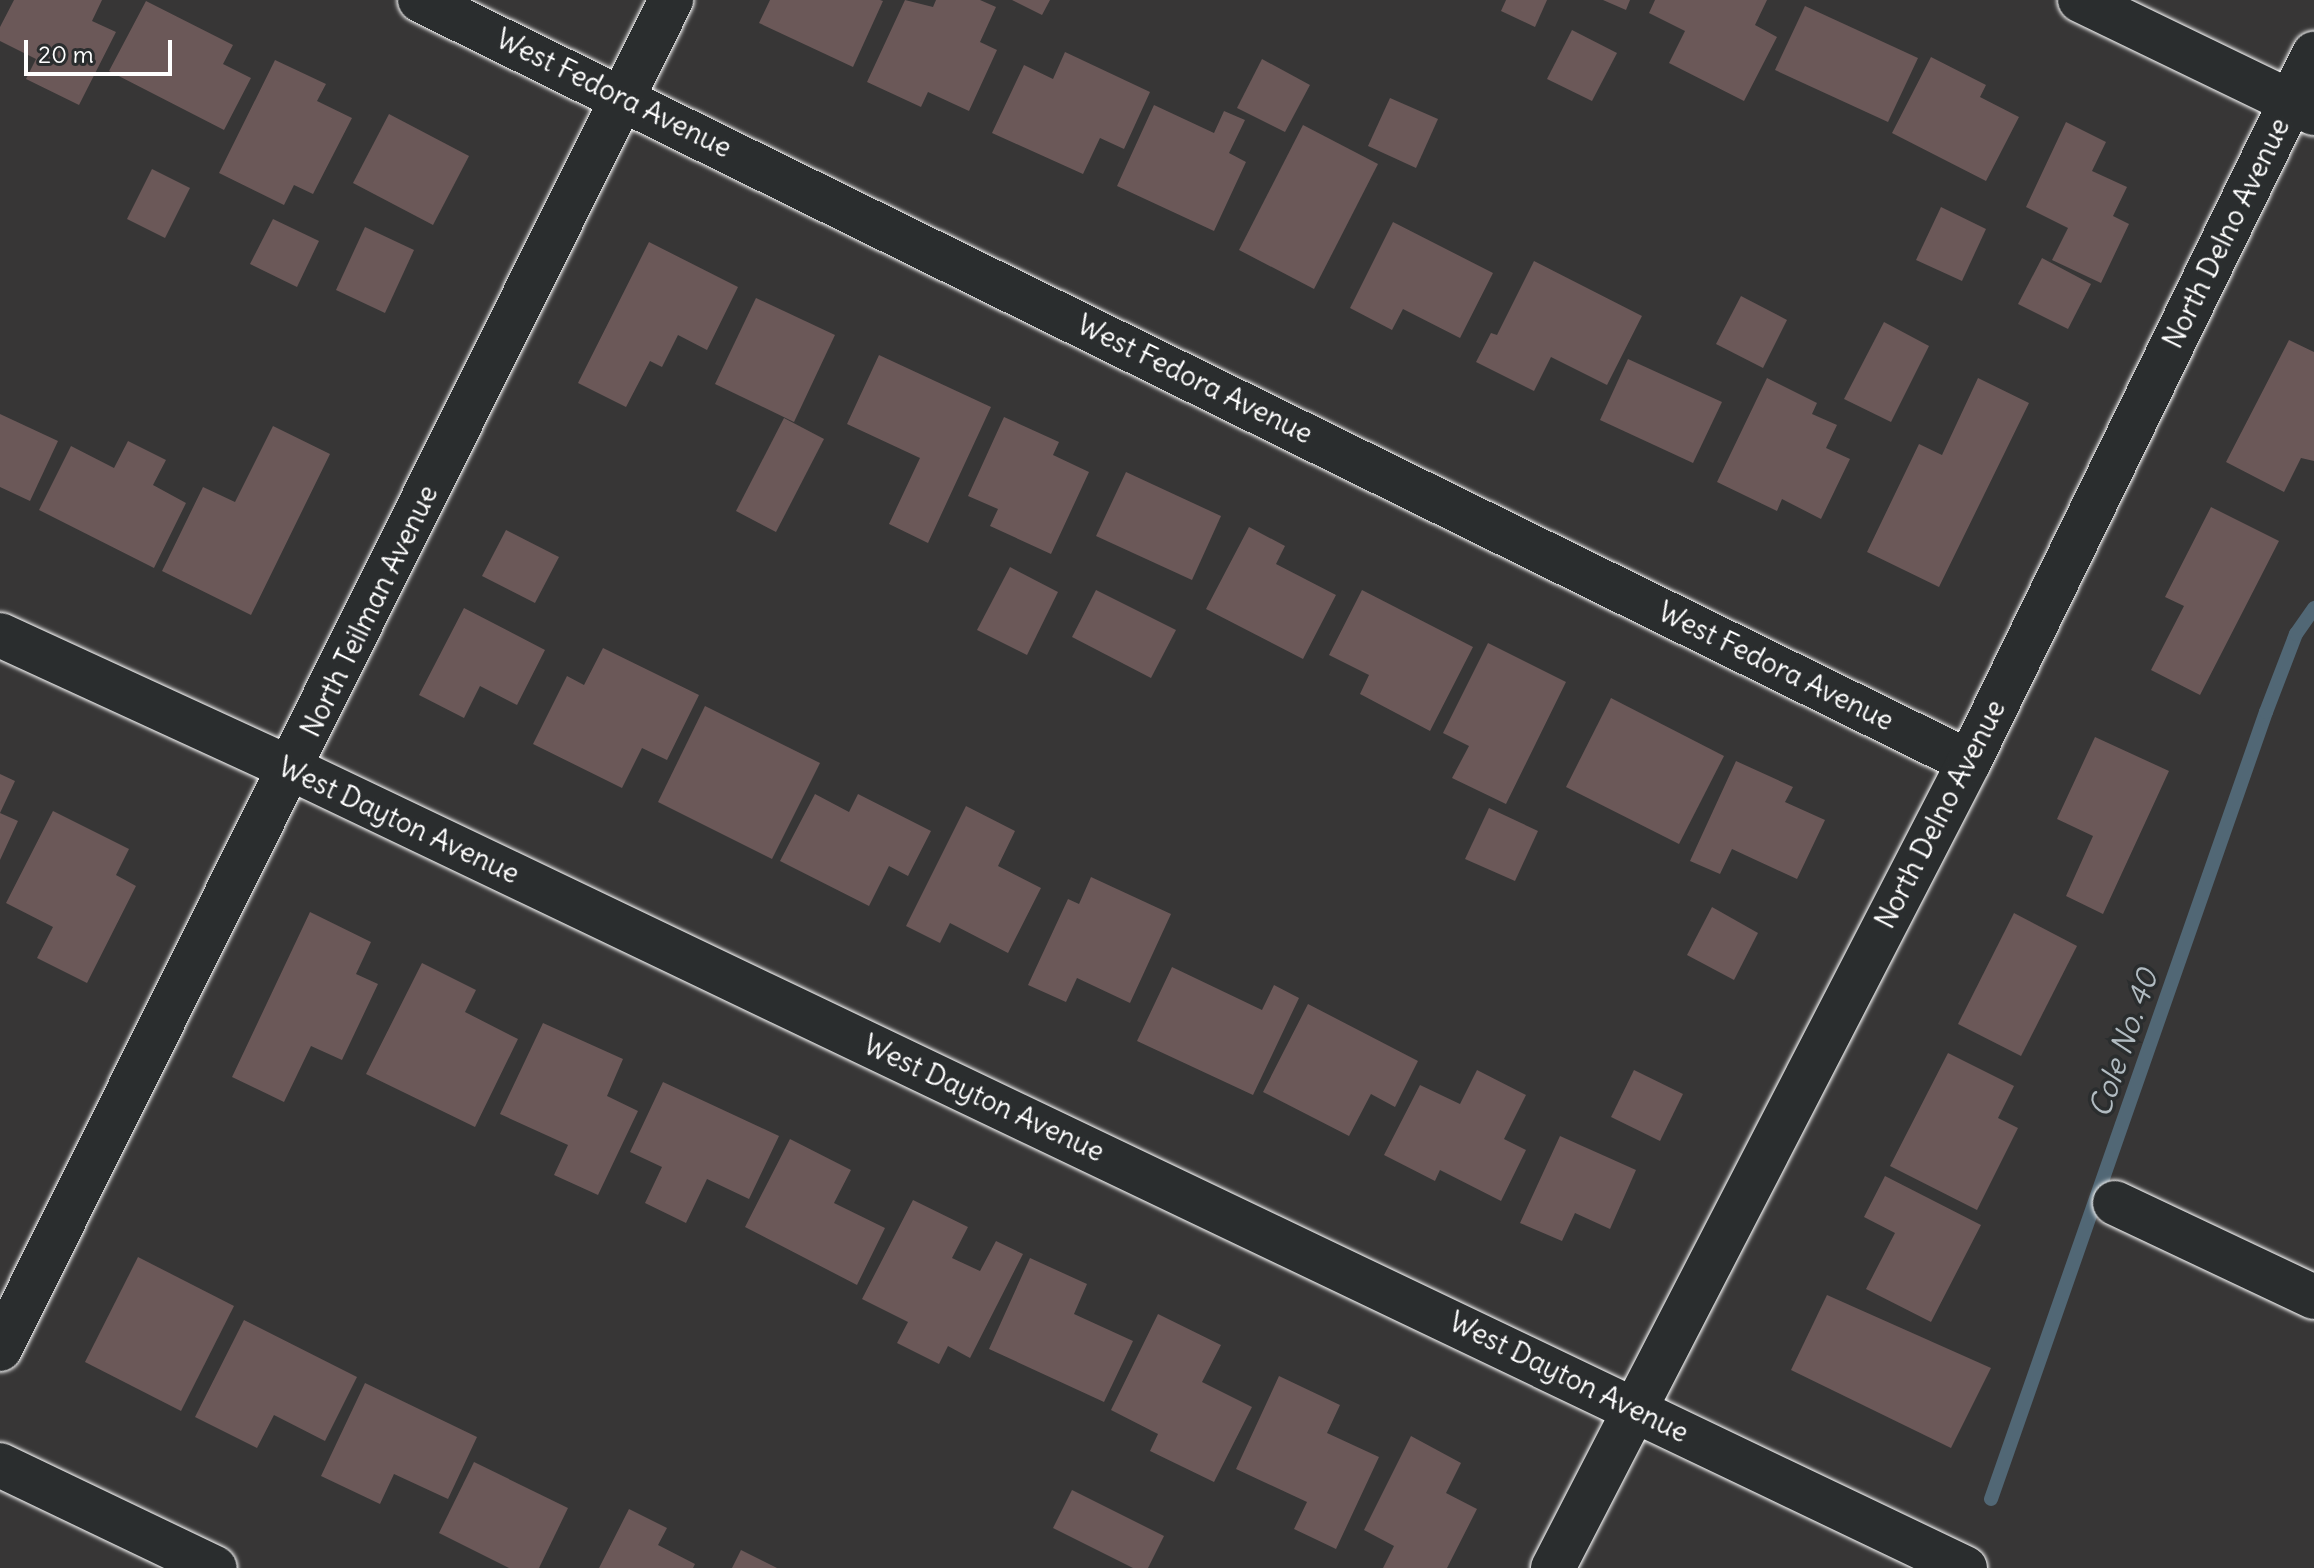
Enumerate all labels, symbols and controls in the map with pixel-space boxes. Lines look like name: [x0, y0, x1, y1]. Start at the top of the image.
street label: West Fedora Avenue: [491, 21, 737, 165]
scale bar: [28, 24, 176, 74]
text: 20 m: [38, 39, 94, 69]
street label: North Delno Avenue: [2156, 112, 2296, 354]
street label: West Fedora Avenue: [1072, 307, 1318, 451]
street label: North Teilman Avenue: [293, 480, 445, 742]
street label: West Fedora Avenue: [1653, 594, 1899, 738]
street label: North Delno Avenue: [1868, 694, 2012, 934]
street label: West Dayton Avenue: [273, 749, 525, 891]
water label: Cole No. 40: [2081, 964, 2165, 1122]
street label: West Dayton Avenue: [858, 1027, 1110, 1169]
street label: West Dayton Avenue: [1444, 1305, 1694, 1449]

